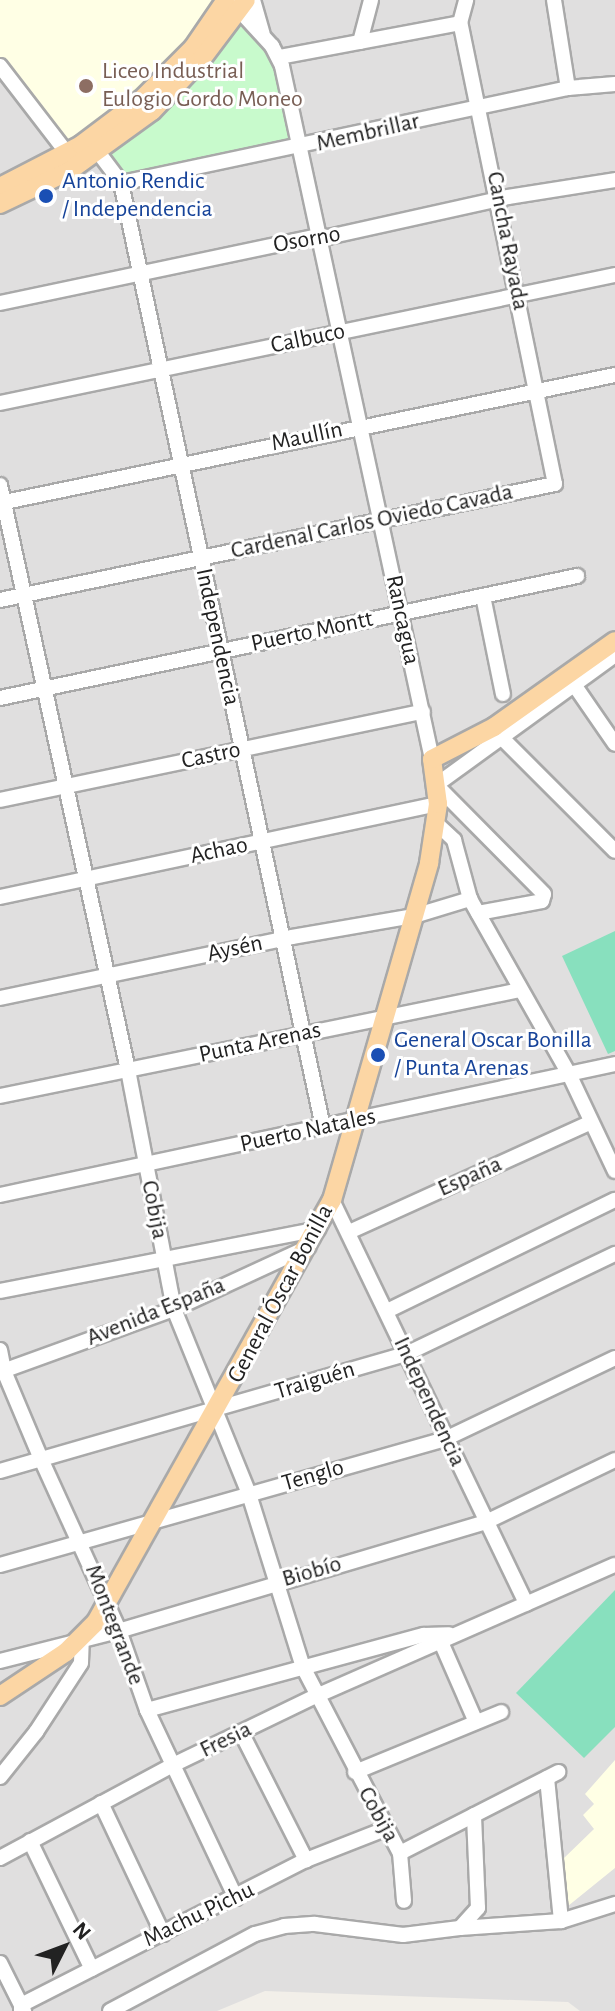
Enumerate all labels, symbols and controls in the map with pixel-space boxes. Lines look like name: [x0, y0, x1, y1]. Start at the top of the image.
place label: Liceo Industrial Eulogio Gordo Moneo: [102, 58, 303, 114]
marker: Liceo Industrial Eulogio Gordo Moneo: [77, 77, 95, 95]
street label: Membrillar: [314, 107, 422, 159]
place label: Antonio Rendic / Independencia: [62, 168, 213, 224]
street label: Cancha Rayada: [479, 169, 535, 313]
marker: Antonio Rendic / Independencia: [37, 187, 55, 205]
street label: Osorno: [271, 220, 343, 260]
street label: Calbuco: [268, 317, 348, 361]
street label: Maullín: [269, 415, 345, 459]
street label: Cardenal Carlos Oviedo Cavada: [228, 478, 516, 566]
street label: Independencia: [188, 566, 246, 708]
street label: Rancagua: [378, 572, 426, 668]
street label: Puerto Montt: [248, 605, 376, 659]
street label: Castro: [179, 736, 243, 776]
street label: Achao: [188, 831, 250, 871]
street label: Aysén: [205, 929, 265, 969]
street label: Punta Arenas: [196, 1016, 324, 1070]
place label: General Oscar Bonilla / Punta Arenas: [394, 1027, 592, 1083]
marker: General Oscar Bonilla / Punta Arenas: [369, 1046, 387, 1064]
street label: Puerto Natales: [238, 1103, 378, 1159]
street label: España: [434, 1150, 506, 1204]
street label: Cobija: [134, 1178, 174, 1242]
street label: General Óscar Bonilla: [222, 1200, 340, 1388]
street label: Avenida España: [82, 1271, 230, 1353]
street label: Independencia: [386, 1333, 472, 1471]
street label: Traiguén: [272, 1355, 358, 1407]
street label: Tenglo: [279, 1453, 347, 1499]
street label: Biobío: [279, 1550, 345, 1594]
street label: Montegrande: [78, 1561, 150, 1689]
street label: Fresia: [195, 1715, 257, 1765]
street label: Cobija: [351, 1782, 405, 1848]
street label: Machu Pichu: [139, 1876, 259, 1954]
north arrow: [24, 1907, 104, 1987]
text: N: [69, 1918, 95, 1944]

